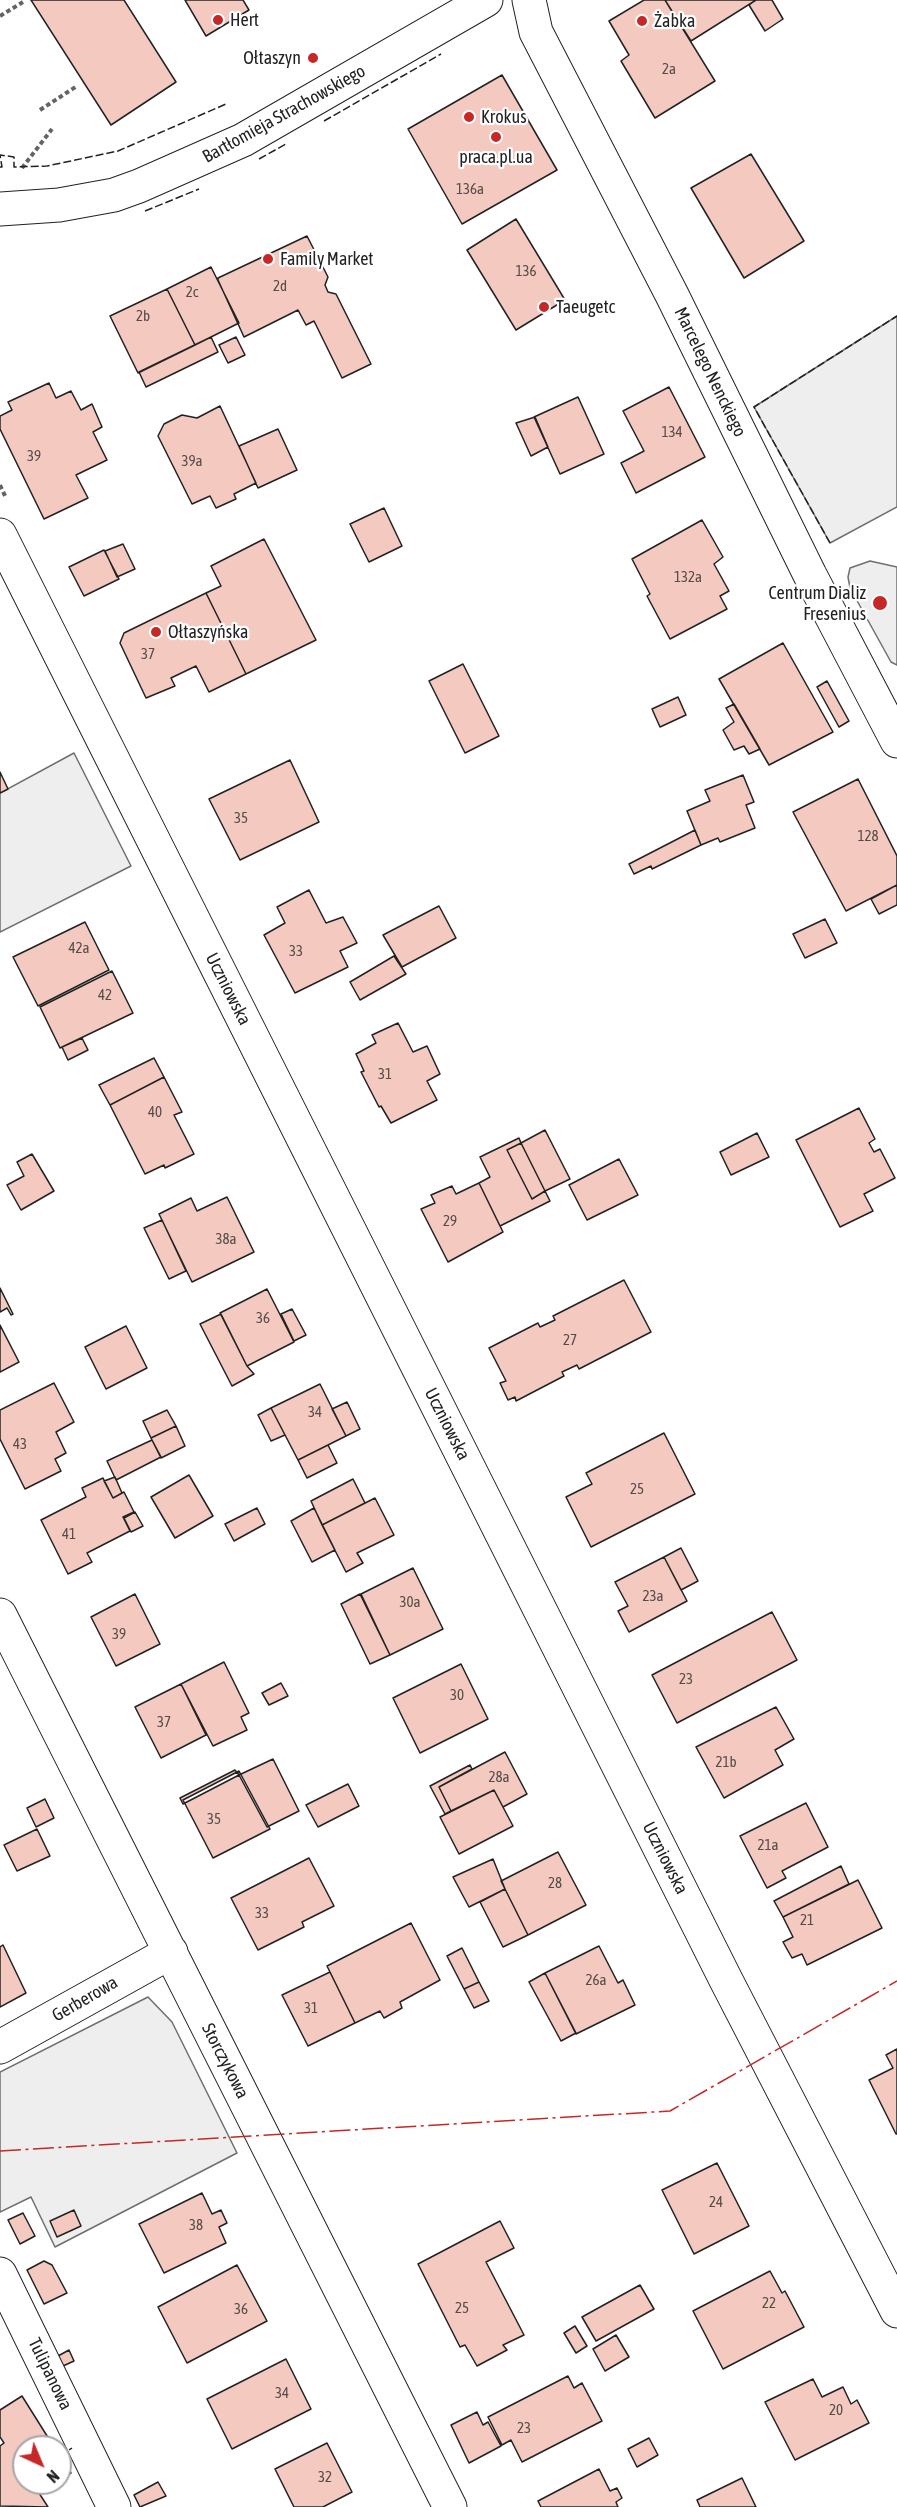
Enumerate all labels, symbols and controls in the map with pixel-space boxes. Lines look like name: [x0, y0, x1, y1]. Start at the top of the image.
place label: Hert: [230, 9, 259, 31]
place label: Żabka: [654, 10, 695, 32]
marker: Hert: [211, 13, 225, 27]
marker: Żabka: [635, 14, 649, 28]
place label: Ołtaszyn: [243, 47, 301, 69]
marker: Ołtaszyn: [306, 51, 320, 65]
street label: Bartłomieja Strachowskiego: [199, 60, 369, 168]
house number: 2a: [662, 60, 676, 78]
place label: Krokus: [481, 106, 527, 128]
marker: Krokus: [462, 110, 476, 124]
marker: praca.pl.ua: [489, 130, 503, 144]
place label: praca.pl.ua: [459, 146, 533, 168]
house number: 136a: [456, 180, 484, 198]
place label: Family Market: [280, 248, 373, 270]
marker: Family Market: [261, 252, 275, 266]
house number: 136: [515, 262, 537, 280]
house number: 2d: [273, 277, 287, 295]
house number: 2c: [186, 283, 198, 301]
place label: Taeugetc: [556, 296, 615, 318]
marker: Taeugetc: [537, 300, 551, 314]
street label: Marcelego Nenckiego: [669, 304, 751, 440]
house number: 2b: [136, 307, 150, 325]
house number: 134: [661, 423, 683, 441]
house number: 39: [27, 447, 41, 465]
house number: 39a: [181, 452, 203, 470]
house number: 132a: [674, 568, 702, 586]
place label: Centrum Dializ Fresenius: [768, 582, 866, 624]
marker: Centrum Dializ Fresenius: [871, 594, 889, 612]
place label: Ołtaszyńska: [168, 621, 248, 643]
marker: Ołtaszyńska: [149, 625, 163, 639]
house number: 37: [141, 645, 155, 663]
house number: 35: [234, 809, 248, 827]
house number: 128: [857, 827, 879, 845]
house number: 42a: [68, 939, 90, 957]
house number: 33: [289, 942, 303, 960]
street label: Uczniowska: [201, 949, 255, 1029]
house number: 42: [98, 986, 112, 1004]
house number: 31: [378, 1065, 392, 1083]
house number: 40: [148, 1103, 162, 1121]
house number: 29: [443, 1212, 457, 1230]
house number: 38a: [215, 1230, 237, 1248]
house number: 36: [256, 1309, 270, 1327]
house number: 27: [563, 1331, 577, 1349]
street label: Uczniowska: [420, 1384, 474, 1464]
house number: 34: [308, 1403, 322, 1421]
house number: 43: [13, 1435, 27, 1453]
house number: 25: [630, 1480, 644, 1498]
house number: 41: [62, 1525, 76, 1543]
house number: 23a: [642, 1587, 664, 1605]
house number: 30a: [399, 1593, 421, 1611]
house number: 39: [112, 1625, 126, 1643]
house number: 23: [679, 1670, 693, 1688]
house number: 30: [450, 1686, 464, 1704]
house number: 37: [157, 1713, 171, 1731]
house number: 21b: [715, 1753, 737, 1771]
house number: 28a: [488, 1768, 510, 1786]
house number: 35: [207, 1810, 221, 1828]
street label: Uczniowska: [638, 1818, 692, 1898]
house number: 21a: [757, 1836, 779, 1854]
house number: 28: [548, 1874, 562, 1892]
house number: 33: [255, 1904, 269, 1922]
house number: 21: [800, 1911, 814, 1929]
house number: 26a: [585, 1971, 607, 1989]
street label: Gerberowa: [48, 1972, 122, 2026]
house number: 31: [304, 1999, 318, 2017]
street label: Storczykowa: [197, 2020, 253, 2102]
house number: 24: [709, 2193, 723, 2211]
house number: 38: [189, 2216, 203, 2234]
house number: 22: [762, 2294, 776, 2312]
house number: 25: [455, 2299, 469, 2317]
house number: 36: [234, 2300, 248, 2318]
street label: Tulipanowa: [23, 2334, 77, 2414]
house number: 34: [275, 2384, 289, 2402]
house number: 20: [829, 2401, 843, 2419]
house number: 23: [517, 2419, 531, 2437]
north arrow: [12, 2435, 72, 2495]
text: N: [43, 2467, 63, 2486]
house number: 32: [318, 2468, 332, 2486]

